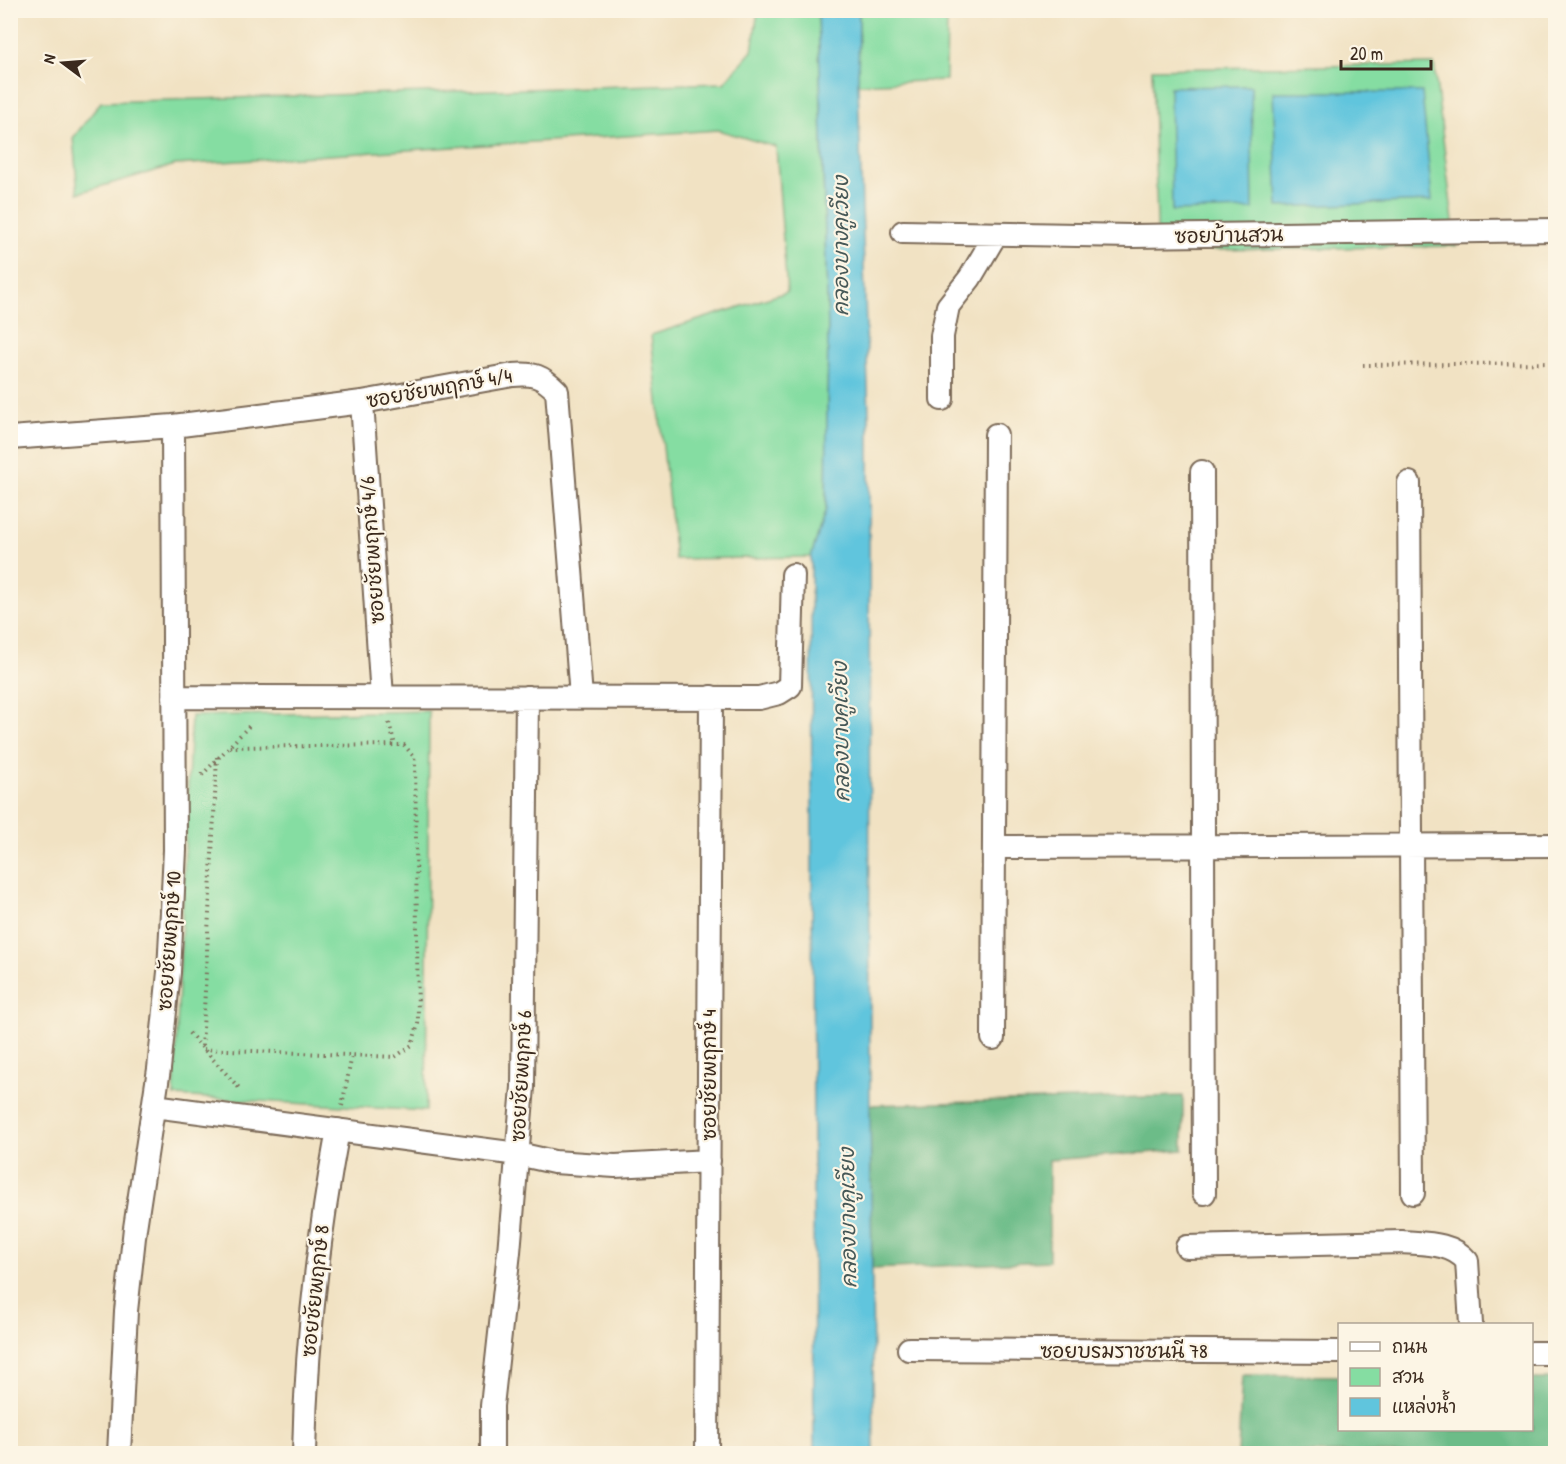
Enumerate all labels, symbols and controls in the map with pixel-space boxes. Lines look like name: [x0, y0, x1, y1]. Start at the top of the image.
north arrow: [33, 33, 93, 93]
scale bar: [1341, 33, 1431, 71]
text: 20 m: [1350, 41, 1383, 66]
text: N: [37, 51, 60, 66]
water label: คลองบางคูเวียง: [826, 174, 857, 316]
street label: ซอยบ้านสวน: [1174, 220, 1284, 249]
street label: ซอยชัยพฤกษ์ 4/4: [364, 361, 514, 415]
street label: ซอยชัยพฤกษ์ 4/6: [353, 475, 391, 625]
water label: คลองบางคูเวียง: [825, 660, 858, 802]
street label: ซอยชัยพฤกษ์ 10: [150, 870, 188, 1012]
street label: ซอยชัยพฤกษ์ 6: [504, 1009, 538, 1143]
street label: ซอยชัยพฤกษ์ 4: [695, 1009, 723, 1141]
water label: คลองบางคูเวียง: [832, 1146, 865, 1288]
street label: ซอยชัยพฤกษ์ 8: [294, 1224, 336, 1358]
legend: [1338, 1323, 1533, 1431]
text: ถนน: [1392, 1334, 1427, 1359]
street label: ซอยบรมราชชนนี 78: [1040, 1337, 1208, 1364]
text: สวน: [1392, 1364, 1424, 1389]
text: แหล่งน้ำ: [1392, 1390, 1456, 1419]

